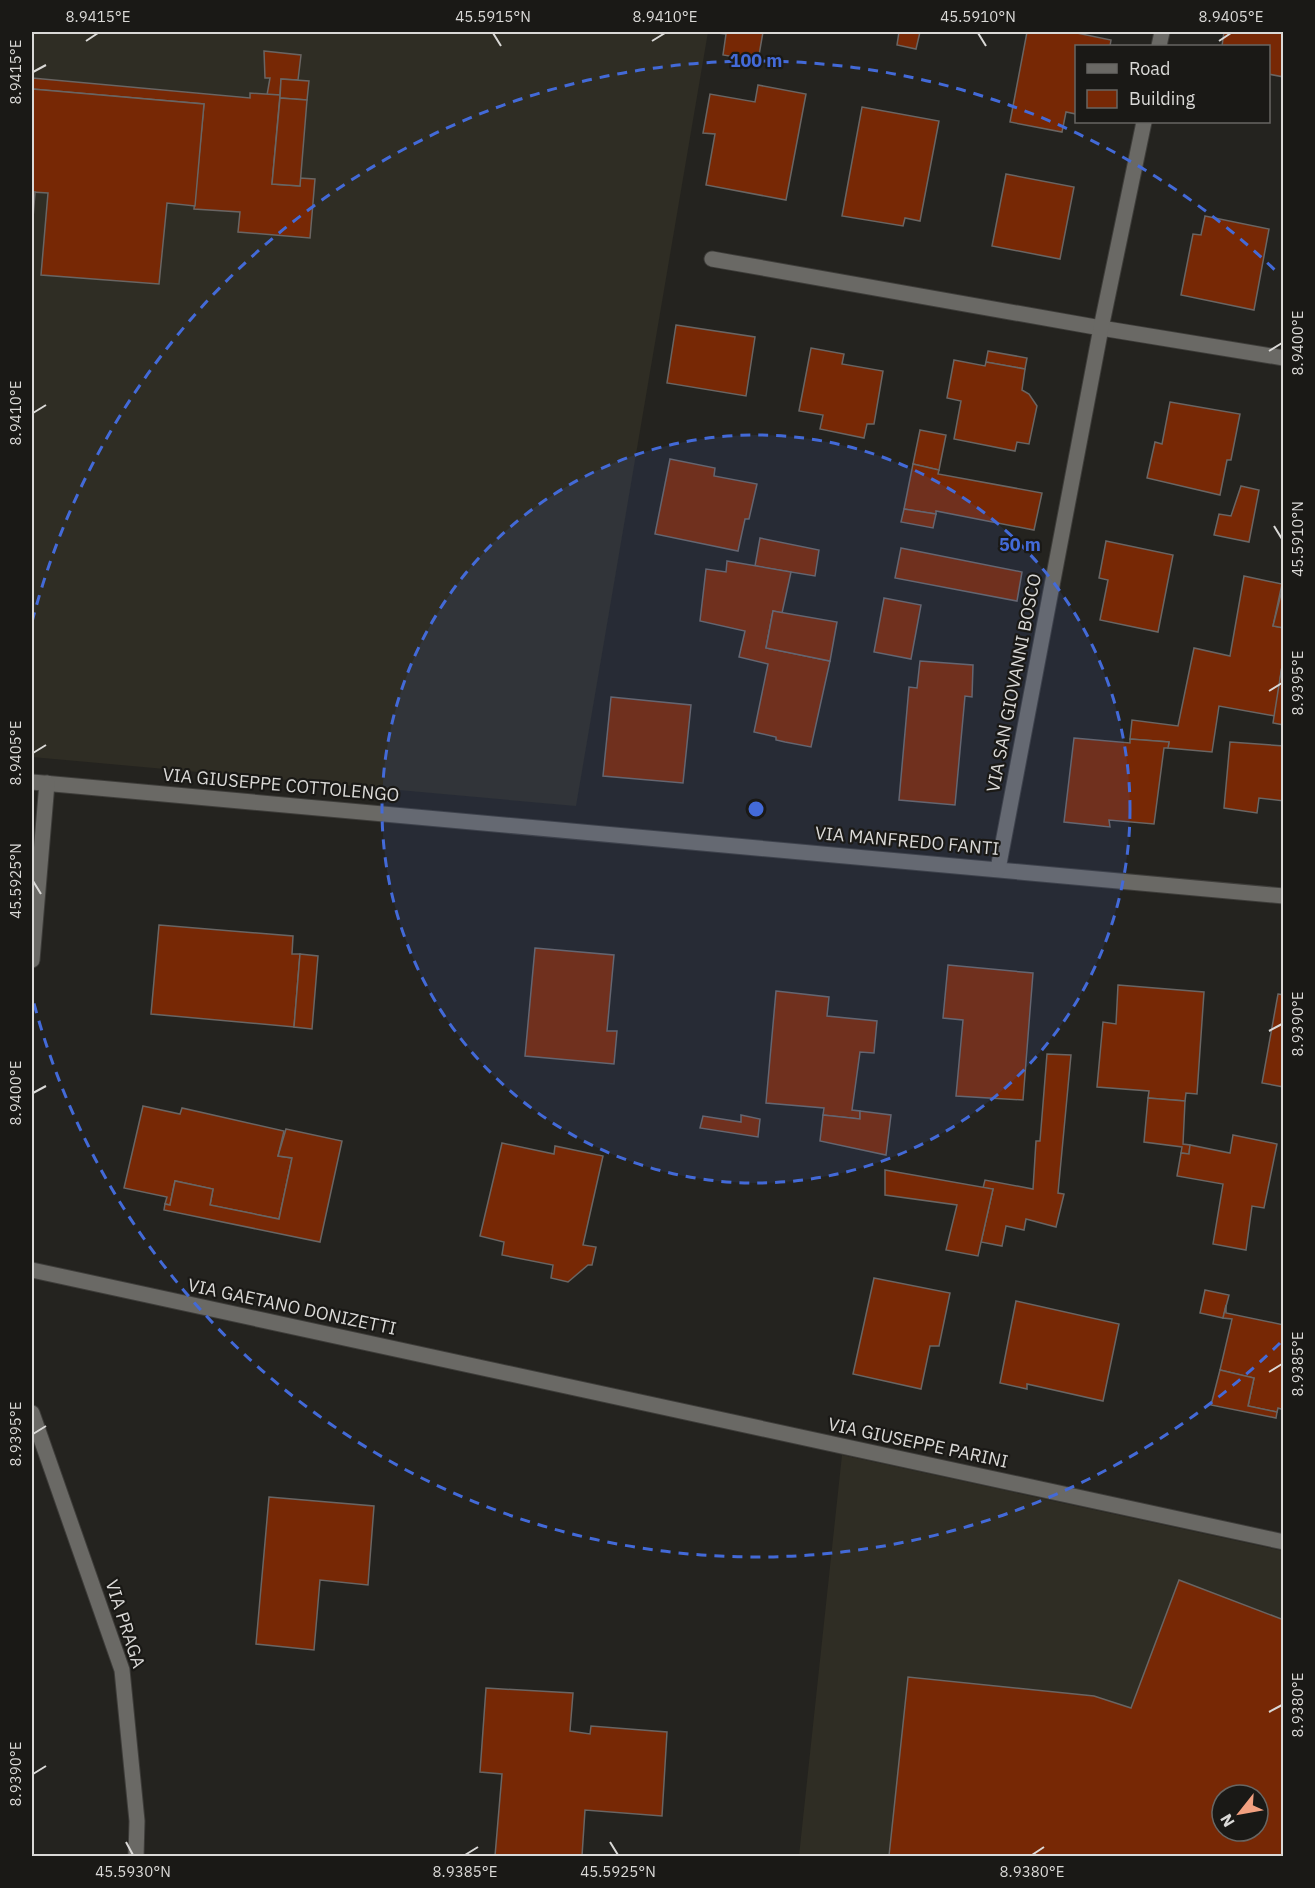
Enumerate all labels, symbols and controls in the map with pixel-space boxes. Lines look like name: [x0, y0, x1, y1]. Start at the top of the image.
text: 8.9415°E: [66, 7, 130, 26]
text: 45.5915°N: [455, 7, 531, 26]
text: 8.9410°E: [633, 7, 697, 26]
text: 45.5910°N: [940, 7, 1016, 26]
text: 8.9405°E: [1199, 7, 1263, 26]
text: 8.9415°E: [6, 40, 25, 104]
legend: [1075, 45, 1270, 123]
text: 100 m: [730, 49, 782, 72]
text: Road: [1129, 57, 1170, 80]
text: Building: [1129, 87, 1196, 110]
text: 8.9400°E: [1288, 311, 1307, 375]
text: 8.9410°E: [6, 381, 25, 445]
text: 45.5910°N: [1288, 501, 1307, 577]
text: 50 m: [999, 533, 1041, 556]
street label: VIA SAN GIOVANNI BOSCO: [981, 572, 1046, 794]
text: 8.9395°E: [1288, 651, 1307, 715]
text: 8.9405°E: [6, 721, 25, 785]
street label: VIA GIUSEPPE COTTOLENGO: [162, 763, 400, 806]
centre of rings: [746, 799, 766, 819]
street label: VIA MANFREDO FANTI: [814, 821, 1000, 860]
text: 45.5925°N: [6, 843, 25, 919]
text: 8.9390°E: [1288, 992, 1307, 1056]
text: 8.9400°E: [6, 1061, 25, 1125]
street label: VIA GAETANO DONIZETTI: [186, 1273, 398, 1340]
text: 8.9385°E: [1288, 1332, 1307, 1396]
text: 8.9395°E: [6, 1402, 25, 1466]
street label: VIA GIUSEPPE PARINI: [826, 1412, 1010, 1473]
street label: VIA PRAGA: [100, 1577, 151, 1671]
text: 8.9380°E: [1288, 1673, 1307, 1737]
text: 8.9390°E: [6, 1742, 25, 1806]
north arrow: [1210, 1783, 1270, 1843]
text: N: [1216, 1811, 1239, 1831]
text: 45.5930°N: [95, 1862, 171, 1881]
text: 8.9385°E: [433, 1862, 497, 1881]
text: 45.5925°N: [580, 1862, 656, 1881]
text: 8.9380°E: [1000, 1862, 1064, 1881]

